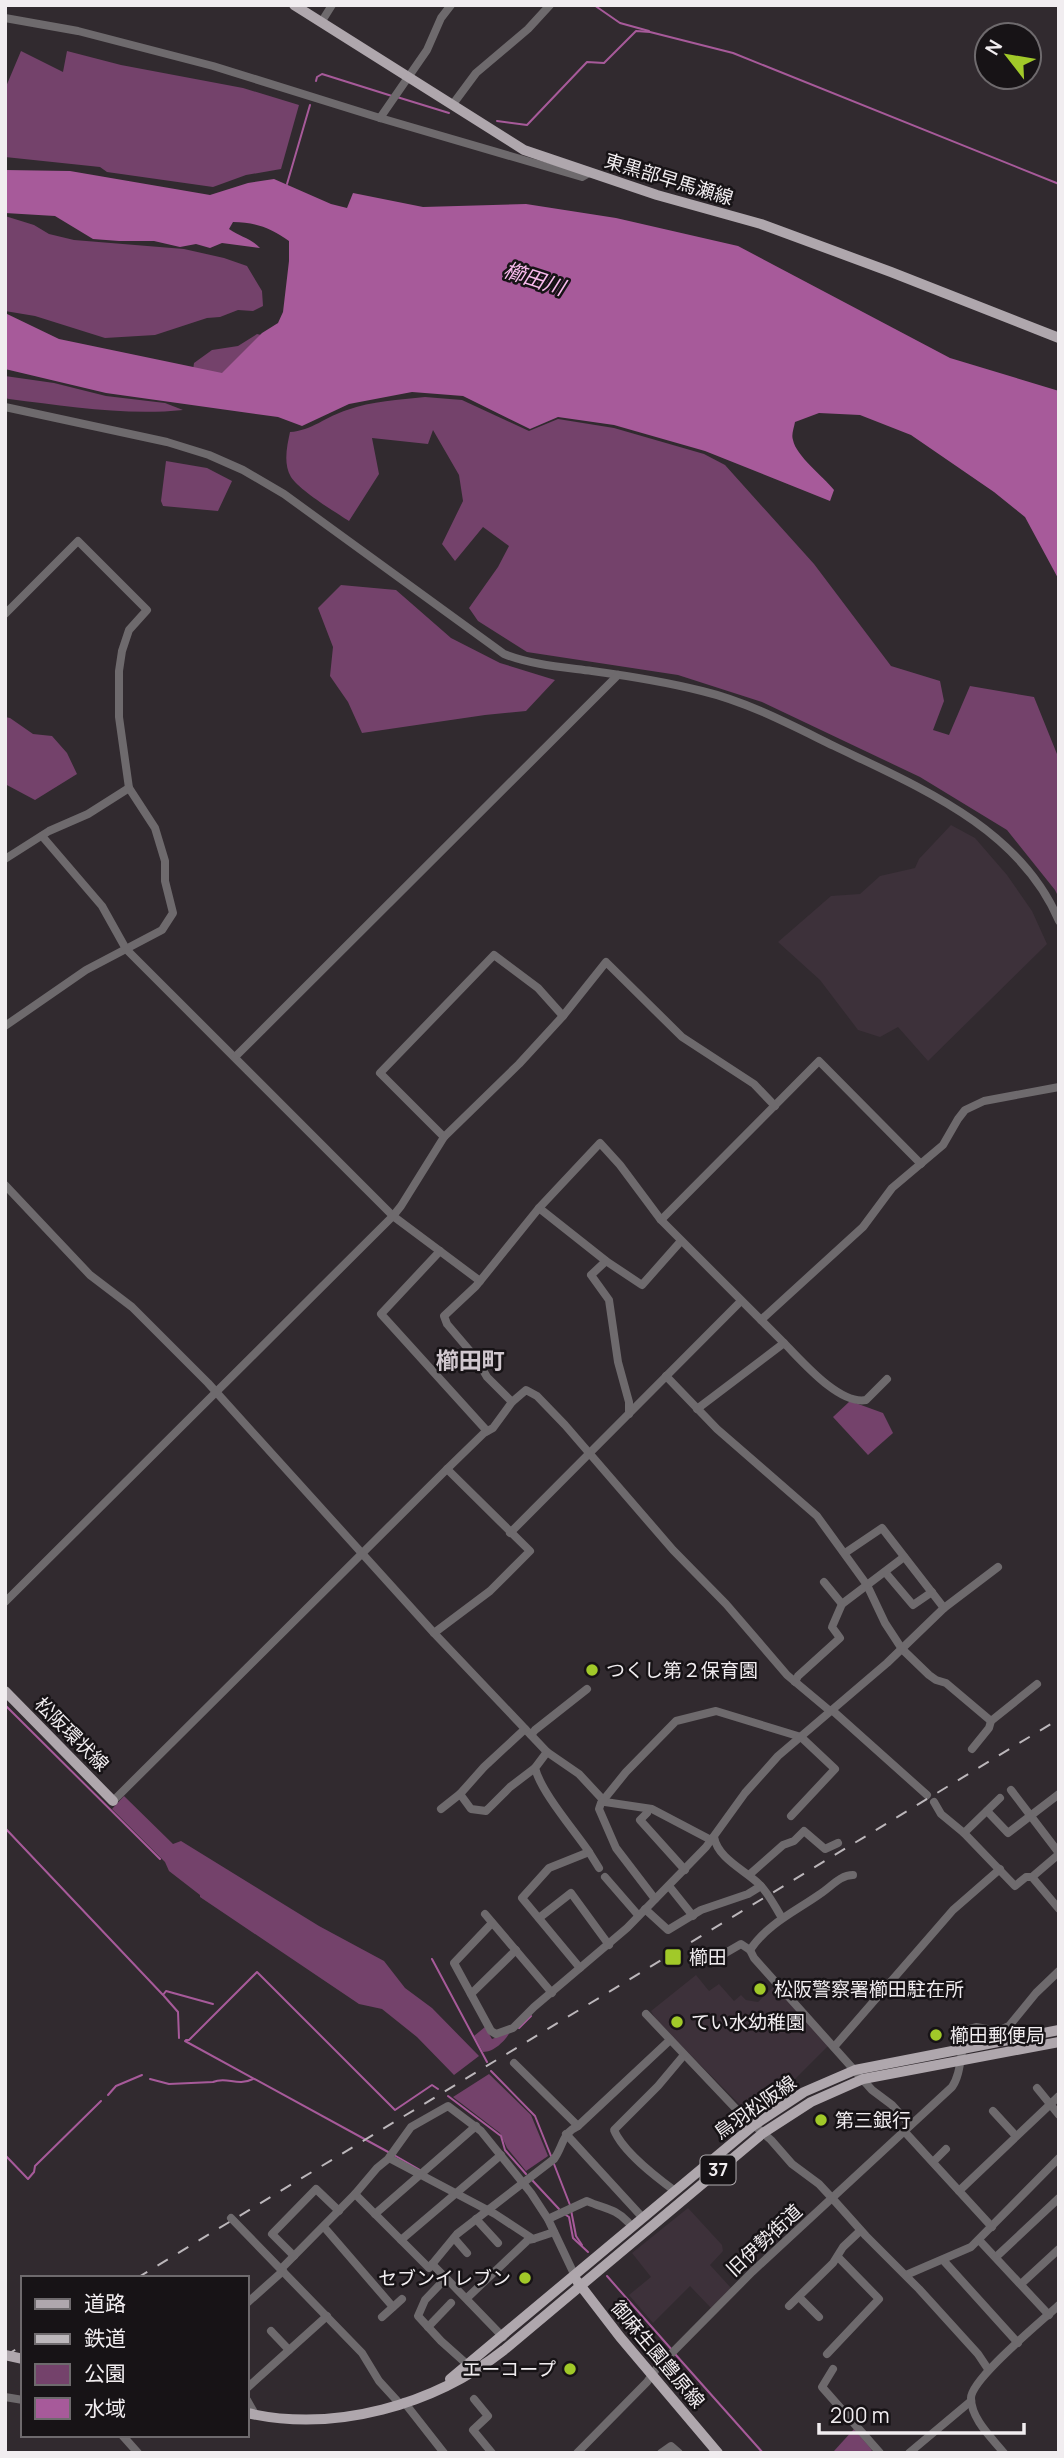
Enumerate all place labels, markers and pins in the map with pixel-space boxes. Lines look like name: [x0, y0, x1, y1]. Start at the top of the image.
place label: つくし第２保育園: [606, 1657, 758, 1683]
marker: つくし第２保育園: [584, 1662, 600, 1678]
place label: 櫛田: [689, 1944, 727, 1970]
marker: 櫛田: [663, 1947, 683, 1967]
place label: 松阪警察署櫛田駐在所: [774, 1976, 964, 2002]
marker: 松阪警察署櫛田駐在所: [752, 1981, 768, 1997]
place label: てい水幼稚園: [691, 2009, 805, 2035]
marker: てい水幼稚園: [669, 2014, 685, 2030]
place label: 櫛田郵便局: [950, 2022, 1045, 2048]
marker: 櫛田郵便局: [928, 2027, 944, 2043]
place label: 第三銀行: [835, 2107, 911, 2133]
marker: 第三銀行: [813, 2112, 829, 2128]
place label: セブンイレブン: [378, 2265, 511, 2291]
marker: セブンイレブン: [517, 2270, 533, 2286]
place label: エーコープ: [462, 2356, 556, 2382]
marker: エーコープ: [562, 2361, 578, 2377]

